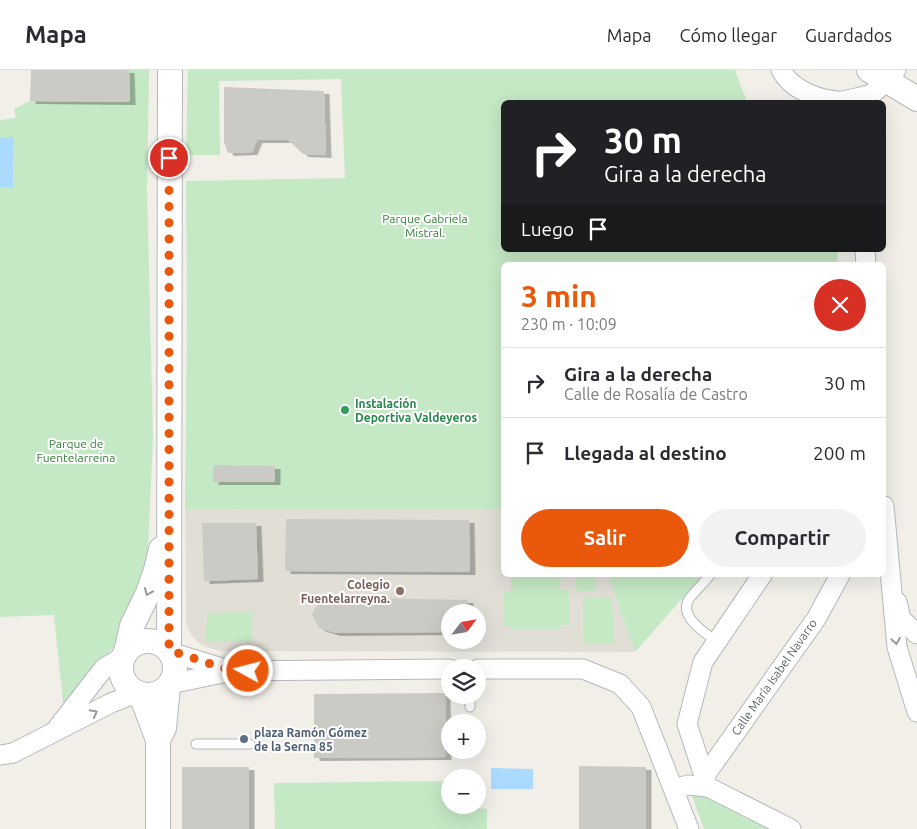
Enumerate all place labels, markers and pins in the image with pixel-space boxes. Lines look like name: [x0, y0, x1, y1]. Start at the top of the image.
pin: [148, 137, 190, 179]
place label: Instalación Deportiva Valdeyeros: [355, 397, 477, 424]
marker: Instalación Deportiva Valdeyeros: [339, 404, 351, 416]
place label: Colegio Fuentelarreyna.: [301, 578, 390, 605]
marker: Colegio Fuentelarreyna.: [394, 585, 406, 597]
place label: plaza Ramón Gómez de la Serna 85: [254, 726, 367, 753]
marker: plaza Ramón Gómez de la Serna 85: [238, 733, 250, 745]

